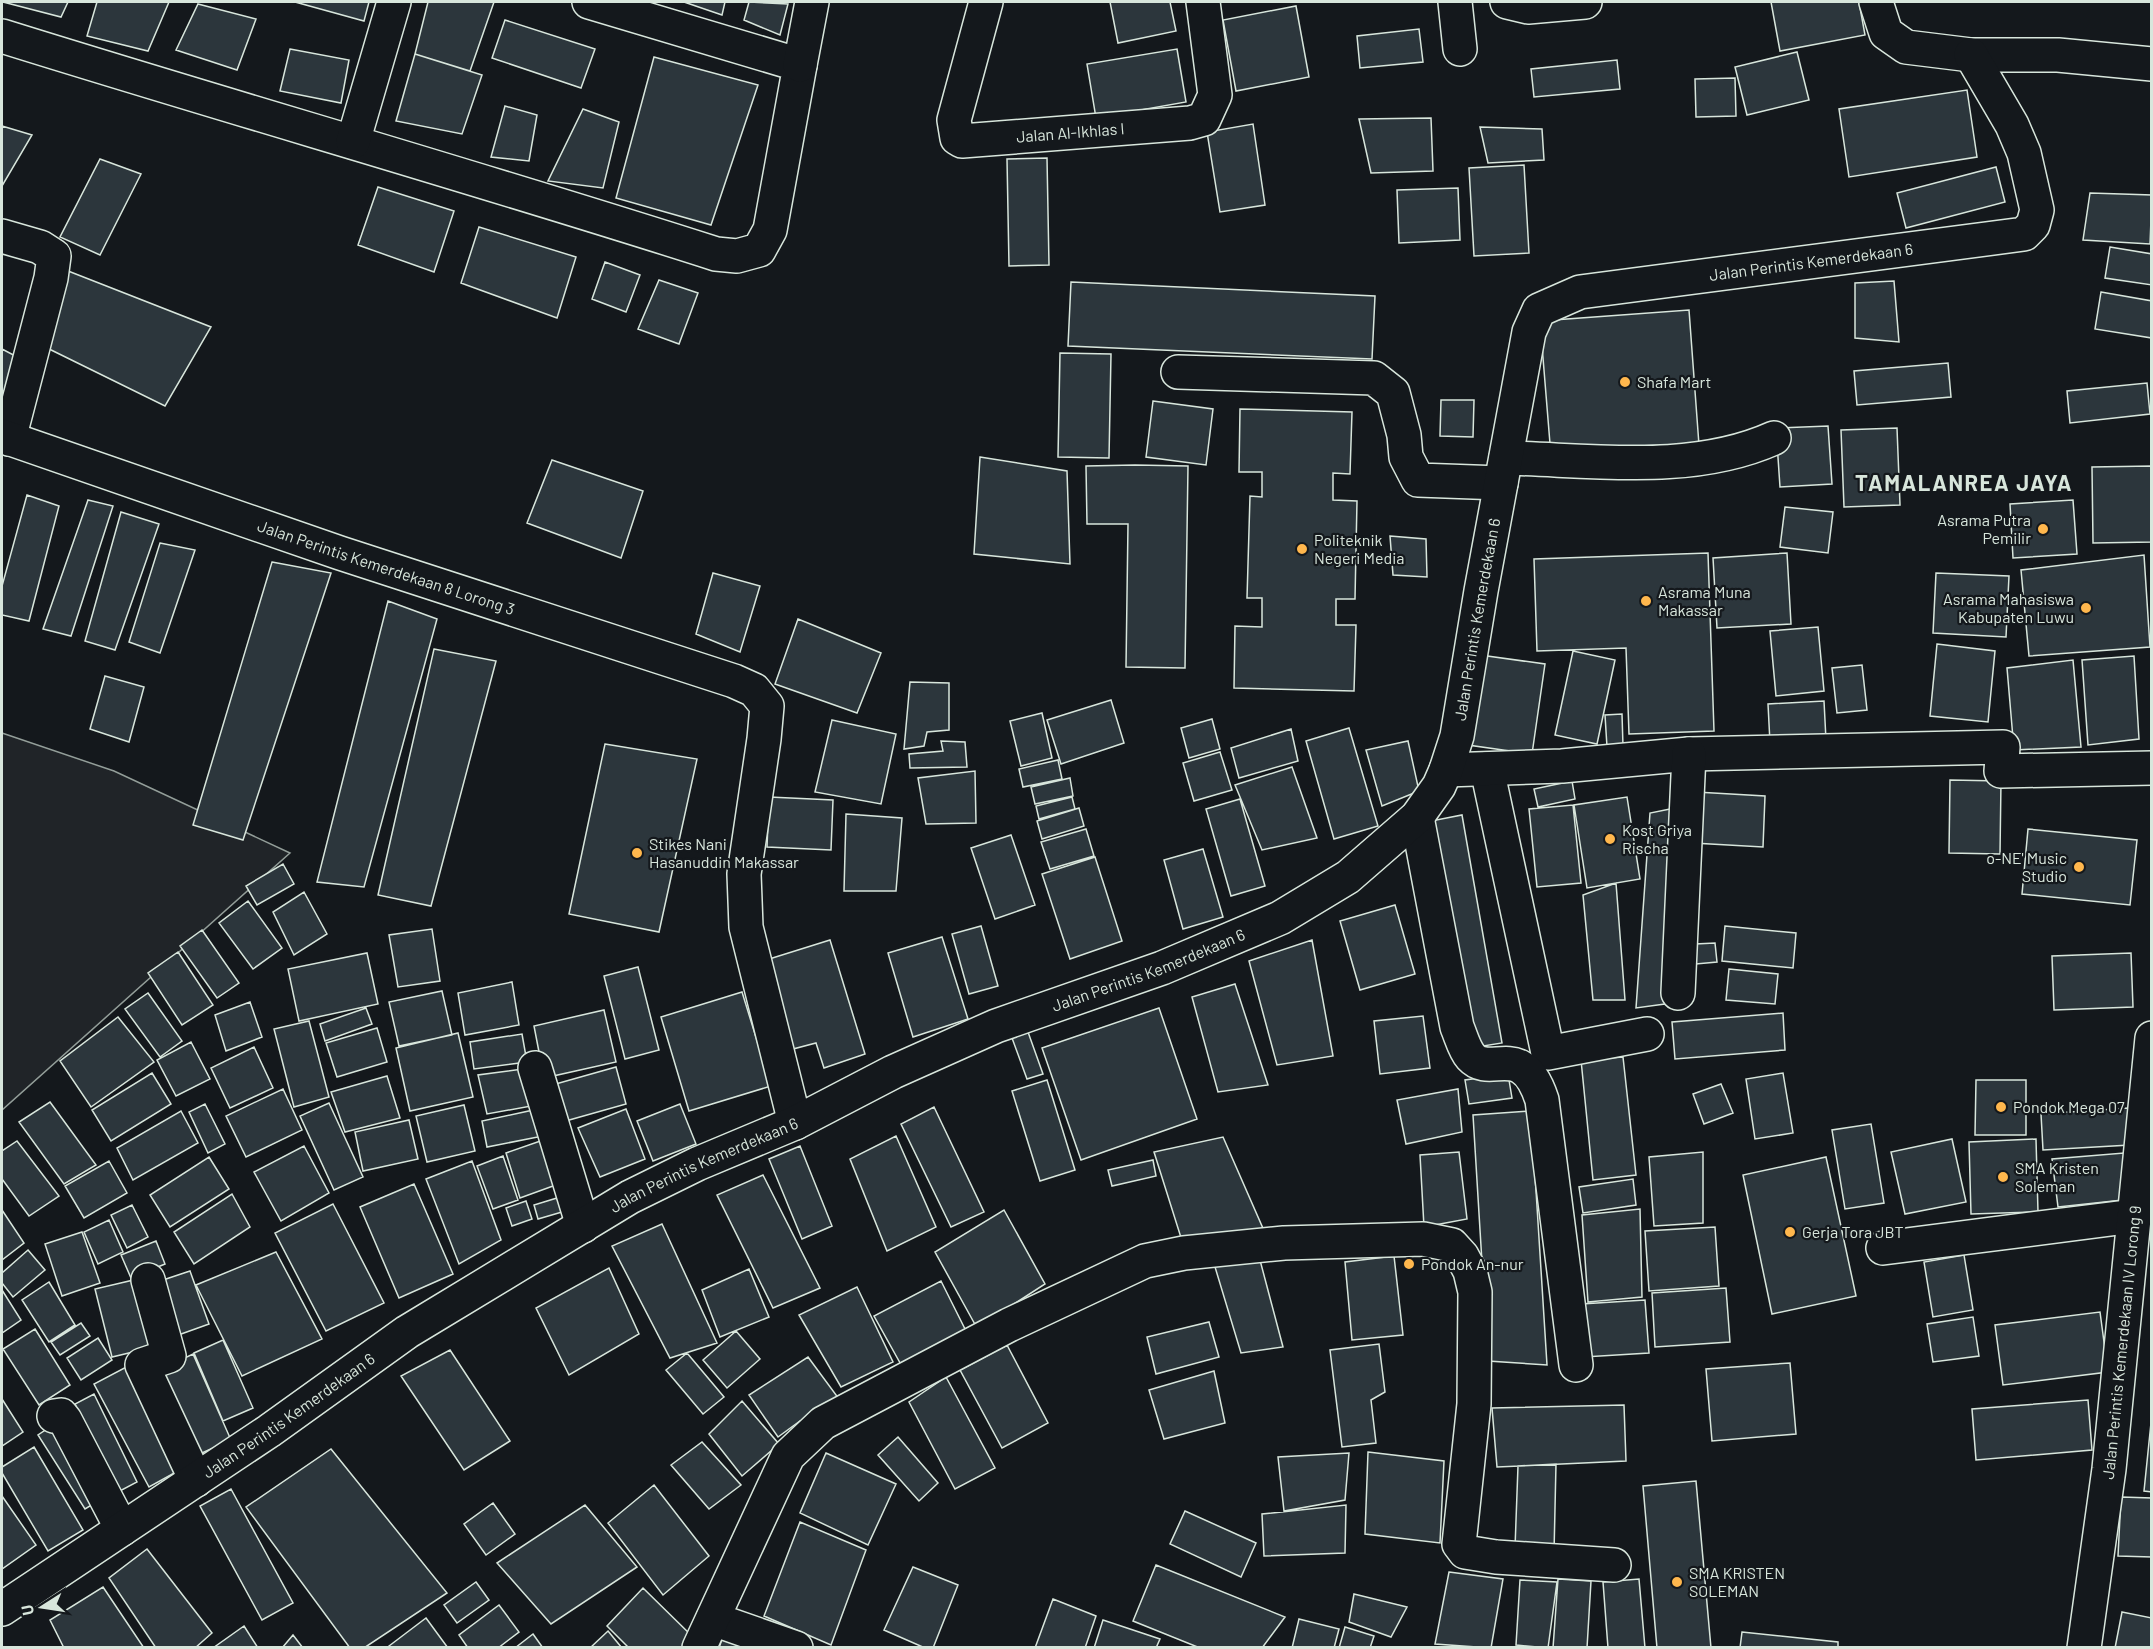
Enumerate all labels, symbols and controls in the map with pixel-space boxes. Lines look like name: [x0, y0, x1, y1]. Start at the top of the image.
street label: Jalan Al-Ikhlas I: [1015, 118, 1125, 146]
street label: Jalan Perintis Kemerdekaan 6: [1708, 239, 1914, 284]
place label: Shafa Mart: [1637, 372, 1711, 391]
marker: Shafa Mart: [1618, 375, 1632, 389]
district label: TAMALANREA JAYA: [1855, 469, 2073, 495]
place label: Asrama Putra Pemilir: [1937, 510, 2031, 547]
street label: Jalan Perintis Kemerdekaan 8 Lorong 3: [255, 515, 517, 618]
street label: Jalan Perintis Kemerdekaan 6: [1450, 516, 1503, 722]
marker: Asrama Putra Pemilir: [2036, 522, 2050, 536]
place label: Politeknik Negeri Media: [1314, 530, 1405, 567]
marker: Politeknik Negeri Media: [1295, 542, 1309, 556]
place label: Asrama Muna Makassar: [1658, 582, 1751, 619]
place label: Asrama Mahasiswa Kabupaten Luwu: [1943, 589, 2074, 626]
marker: Asrama Muna Makassar: [1639, 594, 1653, 608]
marker: Asrama Mahasiswa Kabupaten Luwu: [2079, 601, 2093, 615]
place label: Kost Griya Rischa: [1622, 820, 1692, 857]
marker: Kost Griya Rischa: [1603, 832, 1617, 846]
place label: Stikes Nani Hasanuddin Makassar: [649, 834, 799, 871]
marker: Stikes Nani Hasanuddin Makassar: [630, 846, 644, 860]
place label: o-NE' Music Studio: [1986, 848, 2067, 885]
marker: o-NE' Music Studio: [2072, 860, 2086, 874]
street label: Jalan Perintis Kemerdekaan 6: [1049, 924, 1248, 1015]
place label: Pondok Mega 07: [2013, 1097, 2125, 1116]
marker: Pondok Mega 07: [1994, 1100, 2008, 1114]
street label: Jalan Perintis Kemerdekaan 6: [606, 1113, 801, 1216]
place label: SMA Kristen Soleman: [2015, 1158, 2099, 1195]
marker: SMA Kristen Soleman: [1996, 1170, 2010, 1184]
street label: Jalan Perintis Kemerdekaan IV Lorong 9: [2098, 1205, 2144, 1480]
place label: Gerja Tora JBT: [1802, 1222, 1904, 1241]
marker: Gerja Tora JBT: [1783, 1225, 1797, 1239]
place label: Pondok An-nur: [1421, 1254, 1524, 1273]
marker: Pondok An-nur: [1402, 1257, 1416, 1271]
street label: Jalan Perintis Kemerdekaan 6: [199, 1348, 378, 1482]
place label: SMA KRISTEN SOLEMAN: [1689, 1563, 1785, 1600]
marker: SMA KRISTEN SOLEMAN: [1670, 1575, 1684, 1589]
north arrow: [12, 1577, 72, 1637]
text: U: [16, 1603, 37, 1617]

